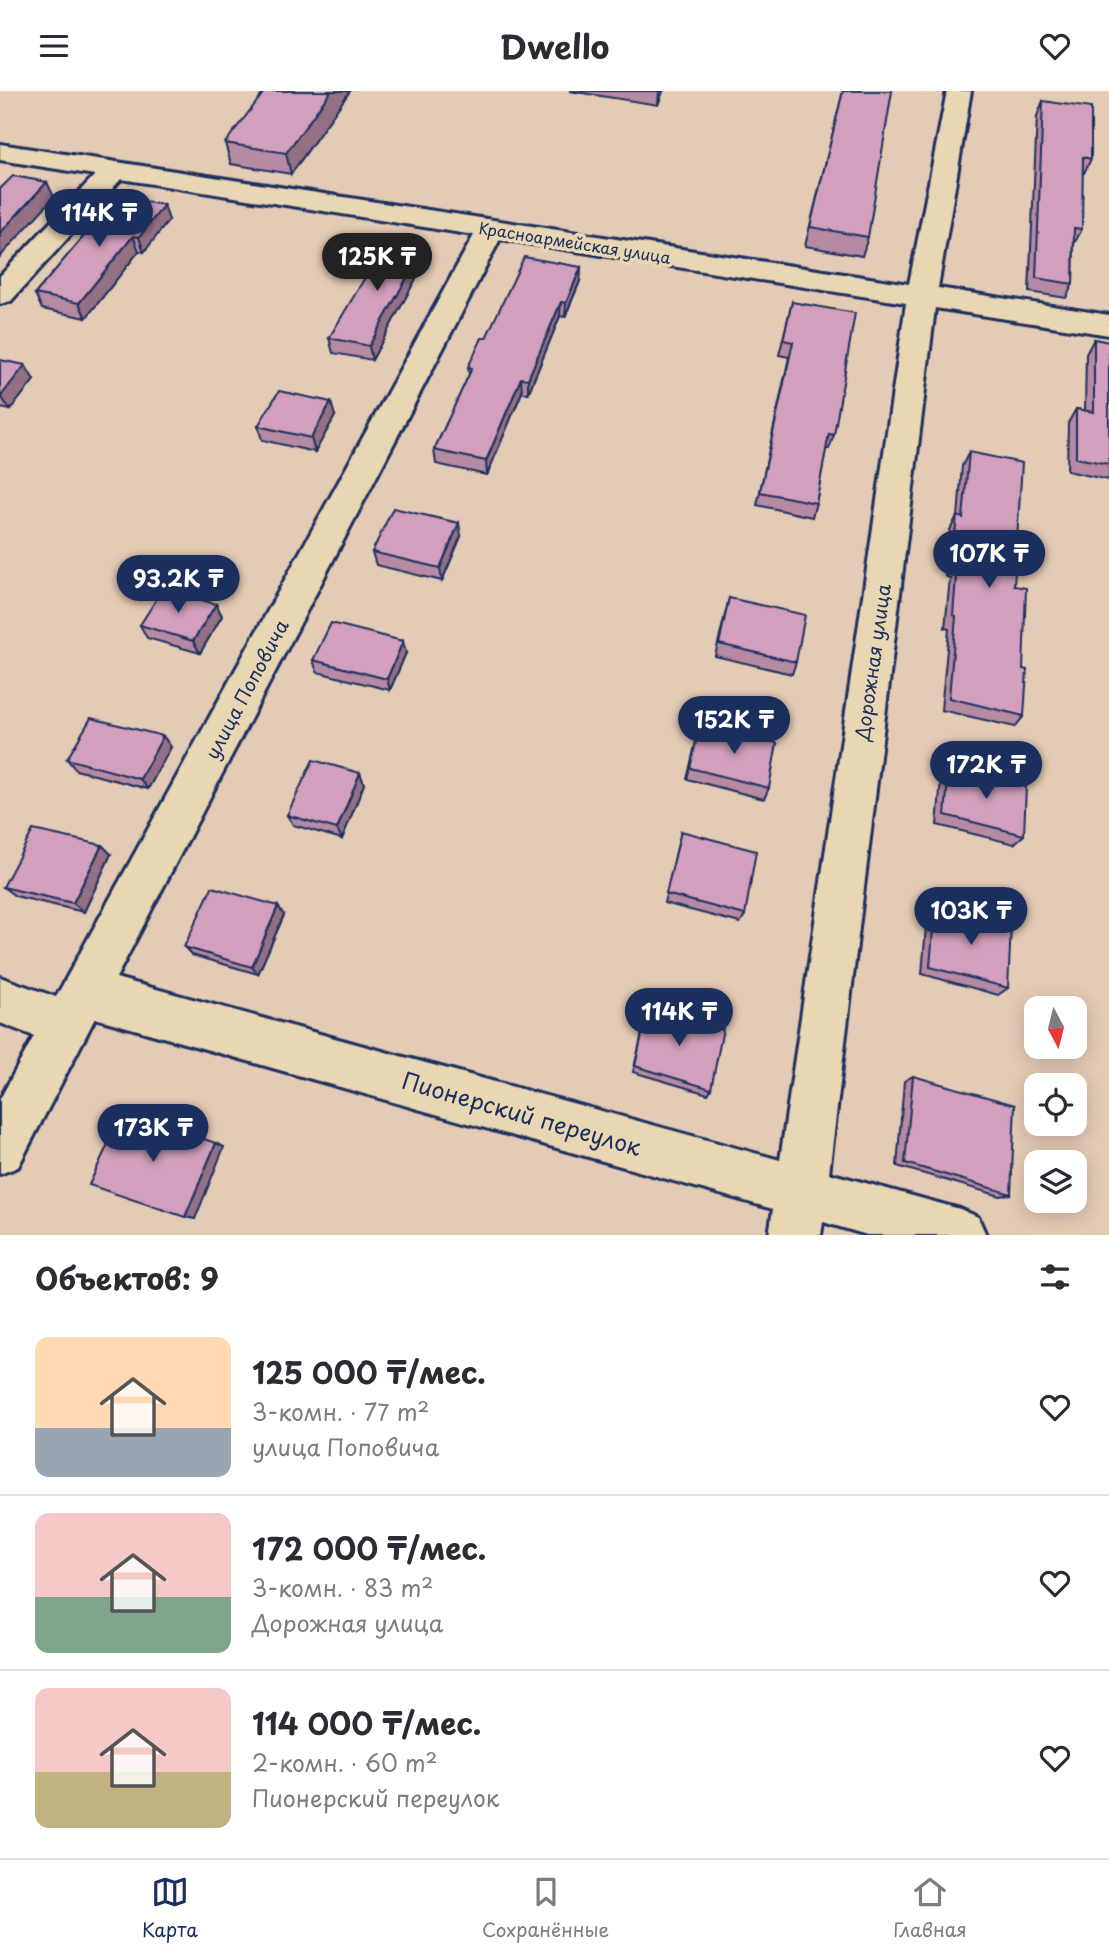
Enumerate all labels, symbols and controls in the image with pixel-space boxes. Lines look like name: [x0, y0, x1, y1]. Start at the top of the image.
text: Dwello: [500, 22, 609, 70]
icon: menu: [35, 27, 73, 65]
icon: heart: [1036, 27, 1074, 65]
pin: 114K ₸: [42, 190, 156, 249]
text: 114K ₸: [61, 194, 137, 229]
street label: Красноармейская улица: [477, 215, 673, 269]
pin: 125K ₸: [320, 233, 434, 293]
text: 125K ₸: [338, 238, 416, 273]
pin: 107K ₸: [932, 531, 1046, 590]
text: 107K ₸: [949, 535, 1029, 570]
pin: 93.2K ₸: [113, 555, 243, 615]
text: 93.2K ₸: [133, 560, 223, 595]
street label: Дорожная улица: [847, 582, 897, 743]
street label: улица Поповича: [197, 614, 295, 764]
pin: 152K ₸: [677, 697, 791, 756]
text: 152K ₸: [694, 701, 774, 736]
pin: 172K ₸: [929, 741, 1043, 801]
text: 172K ₸: [946, 746, 1026, 781]
pin: 103K ₸: [914, 887, 1028, 947]
text: 103K ₸: [930, 892, 1012, 927]
pin: 114K ₸: [622, 989, 736, 1048]
text: 114K ₸: [641, 993, 717, 1028]
north arrow: [1024, 996, 1087, 1059]
map controls: [1024, 996, 1087, 1213]
street label: Пионерский переулок: [398, 1062, 646, 1164]
button: locate: [1024, 1073, 1087, 1136]
pin: 173K ₸: [96, 1105, 210, 1164]
text: 173K ₸: [113, 1109, 193, 1144]
button: layers: [1024, 1150, 1087, 1213]
text: Объектов: 9: [35, 1255, 219, 1300]
icon: filters: [1036, 1258, 1074, 1296]
text: 125 000 ₸/мес.: [252, 1349, 486, 1394]
icon: home: [91, 1365, 175, 1449]
icon: heart: [1036, 1388, 1074, 1426]
text: 3-комн. · 77 m²: [252, 1394, 429, 1429]
text: улица Поповича: [252, 1429, 439, 1464]
text: 172 000 ₸/мес.: [252, 1525, 486, 1570]
icon: home: [91, 1541, 175, 1625]
icon: heart: [1036, 1564, 1074, 1602]
text: 3-комн. · 83 m²: [252, 1570, 433, 1605]
text: Дорожная улица: [252, 1605, 443, 1640]
text: 114 000 ₸/мес.: [252, 1700, 481, 1745]
icon: home: [91, 1716, 175, 1800]
icon: heart: [1036, 1739, 1074, 1777]
text: 2-комн. · 60 m²: [252, 1745, 438, 1780]
text: Пионерский переулок: [252, 1780, 499, 1815]
tab: Карта: [142, 1873, 198, 1943]
tab: Сохранённые: [482, 1873, 609, 1943]
tab: Главная: [893, 1873, 967, 1943]

